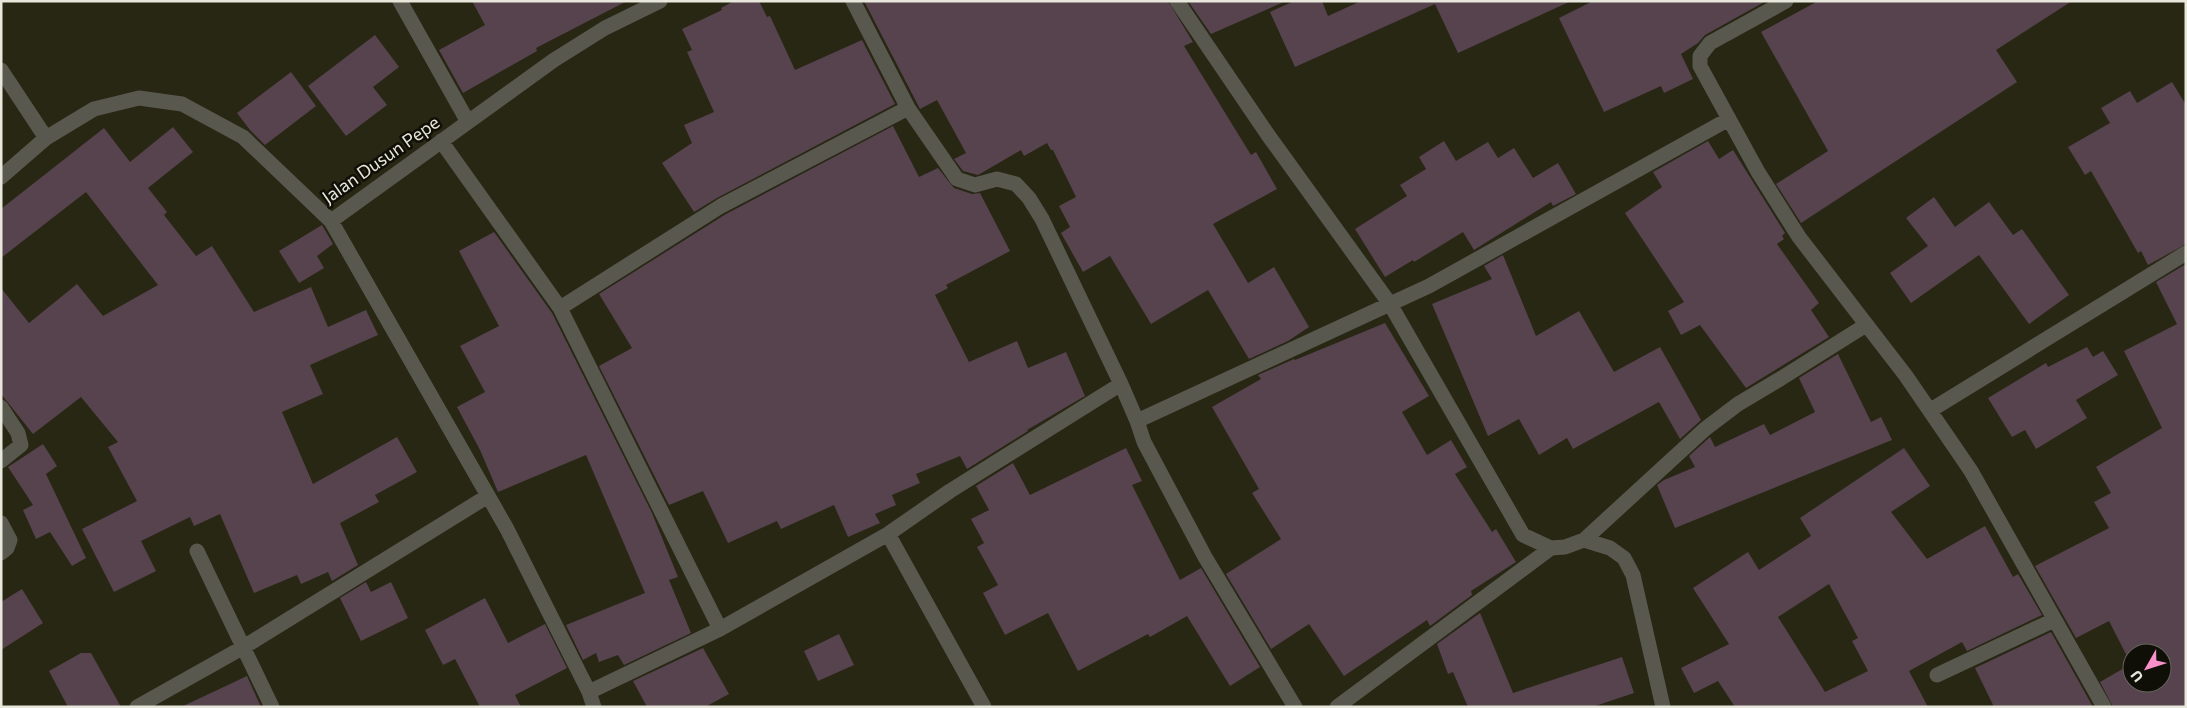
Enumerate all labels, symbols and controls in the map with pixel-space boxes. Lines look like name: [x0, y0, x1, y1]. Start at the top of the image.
street label: Jalan Dusun Pepe: [317, 110, 443, 208]
north arrow: [2122, 643, 2172, 693]
text: U: [2127, 667, 2146, 686]

